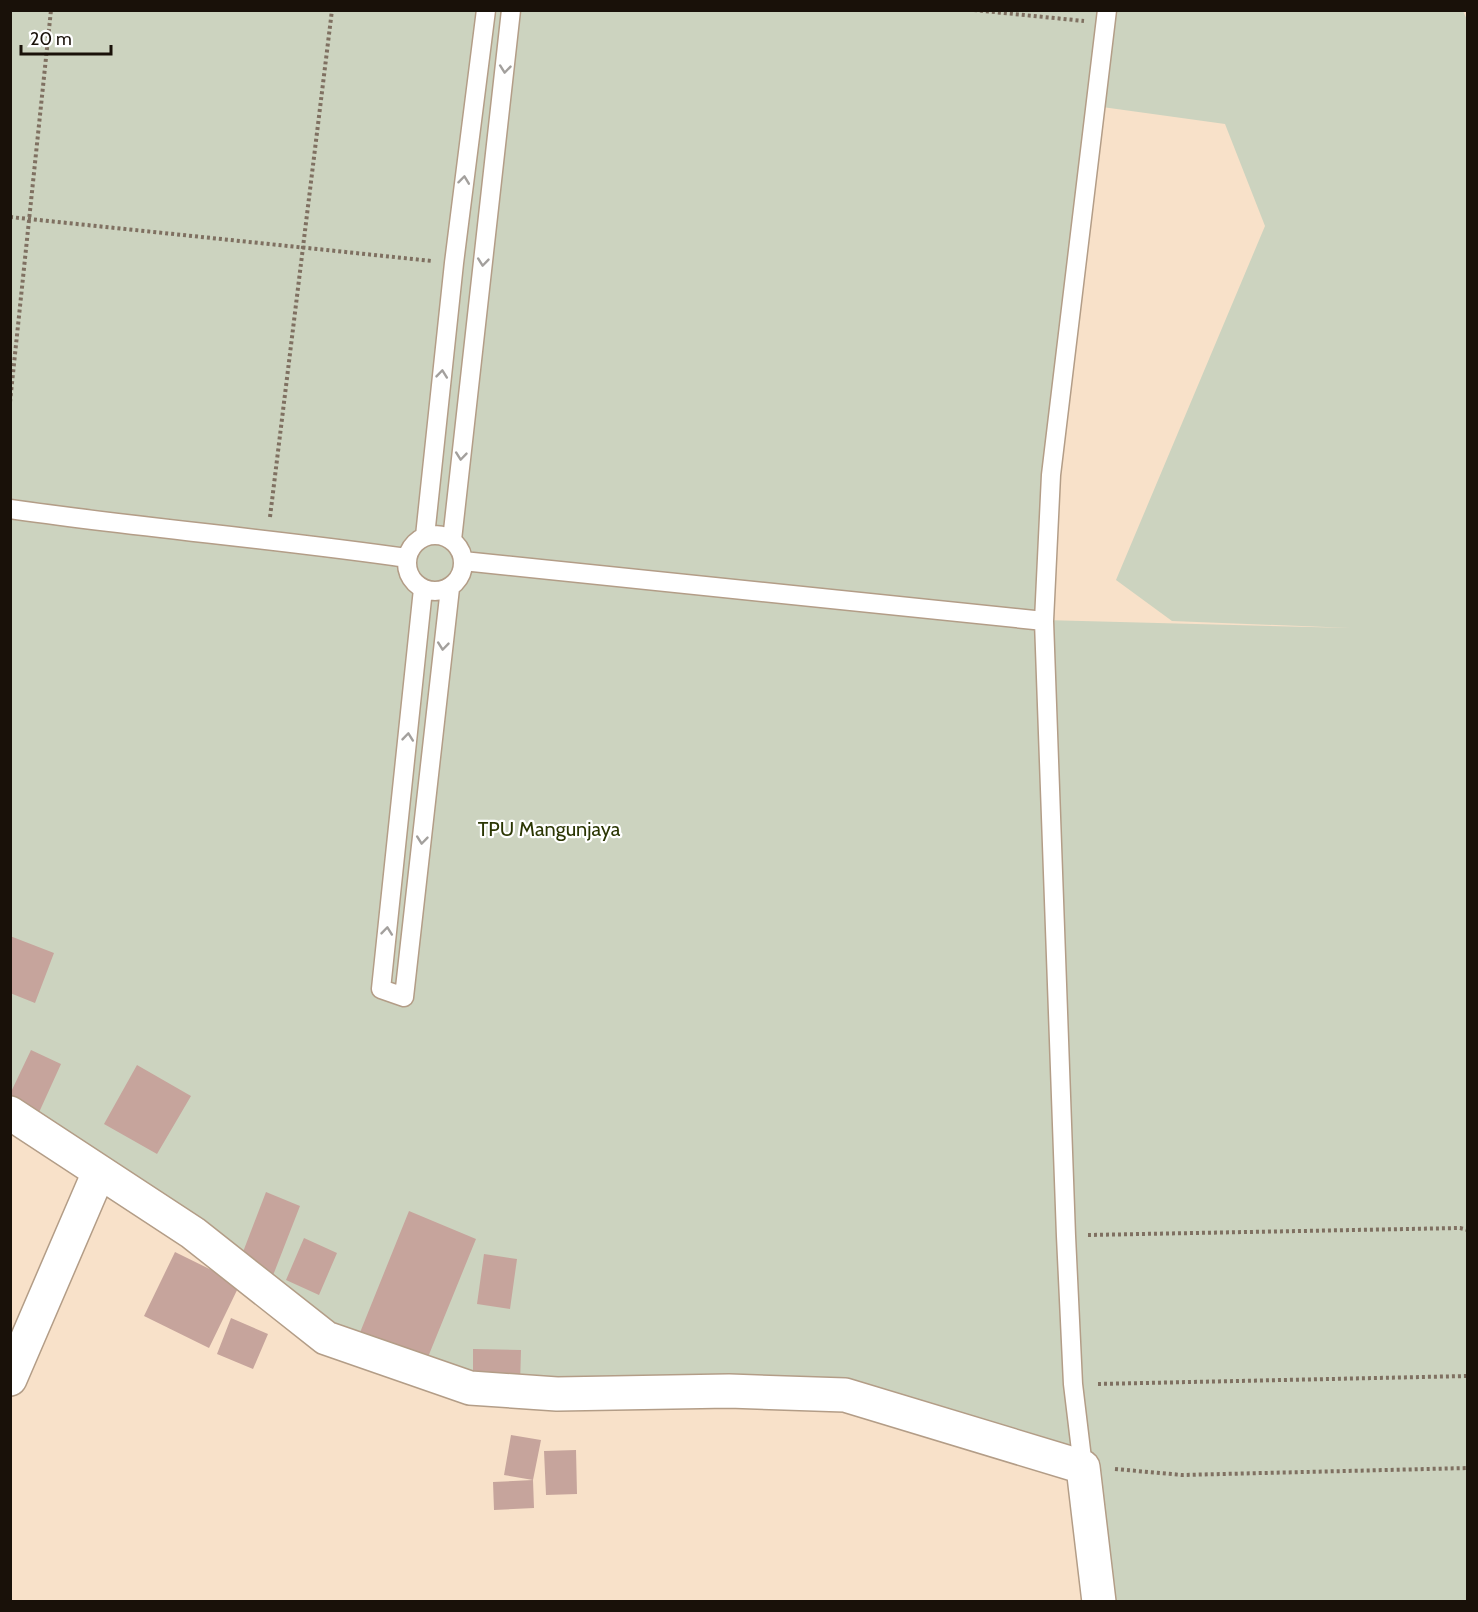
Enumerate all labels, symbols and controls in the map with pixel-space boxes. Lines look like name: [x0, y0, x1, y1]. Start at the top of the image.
scale bar: [21, 18, 111, 56]
text: 20 m: [30, 28, 72, 50]
one-way arrow: [499, 64, 511, 73]
one-way arrow: [458, 176, 470, 185]
one-way arrow: [477, 258, 490, 267]
one-way arrow: [435, 369, 448, 378]
one-way arrow: [455, 452, 468, 461]
one-way arrow: [437, 641, 450, 651]
one-way arrow: [401, 733, 414, 742]
park label: TPU Mangunjaya: [478, 817, 621, 841]
one-way arrow: [416, 835, 428, 844]
one-way arrow: [380, 927, 393, 936]

